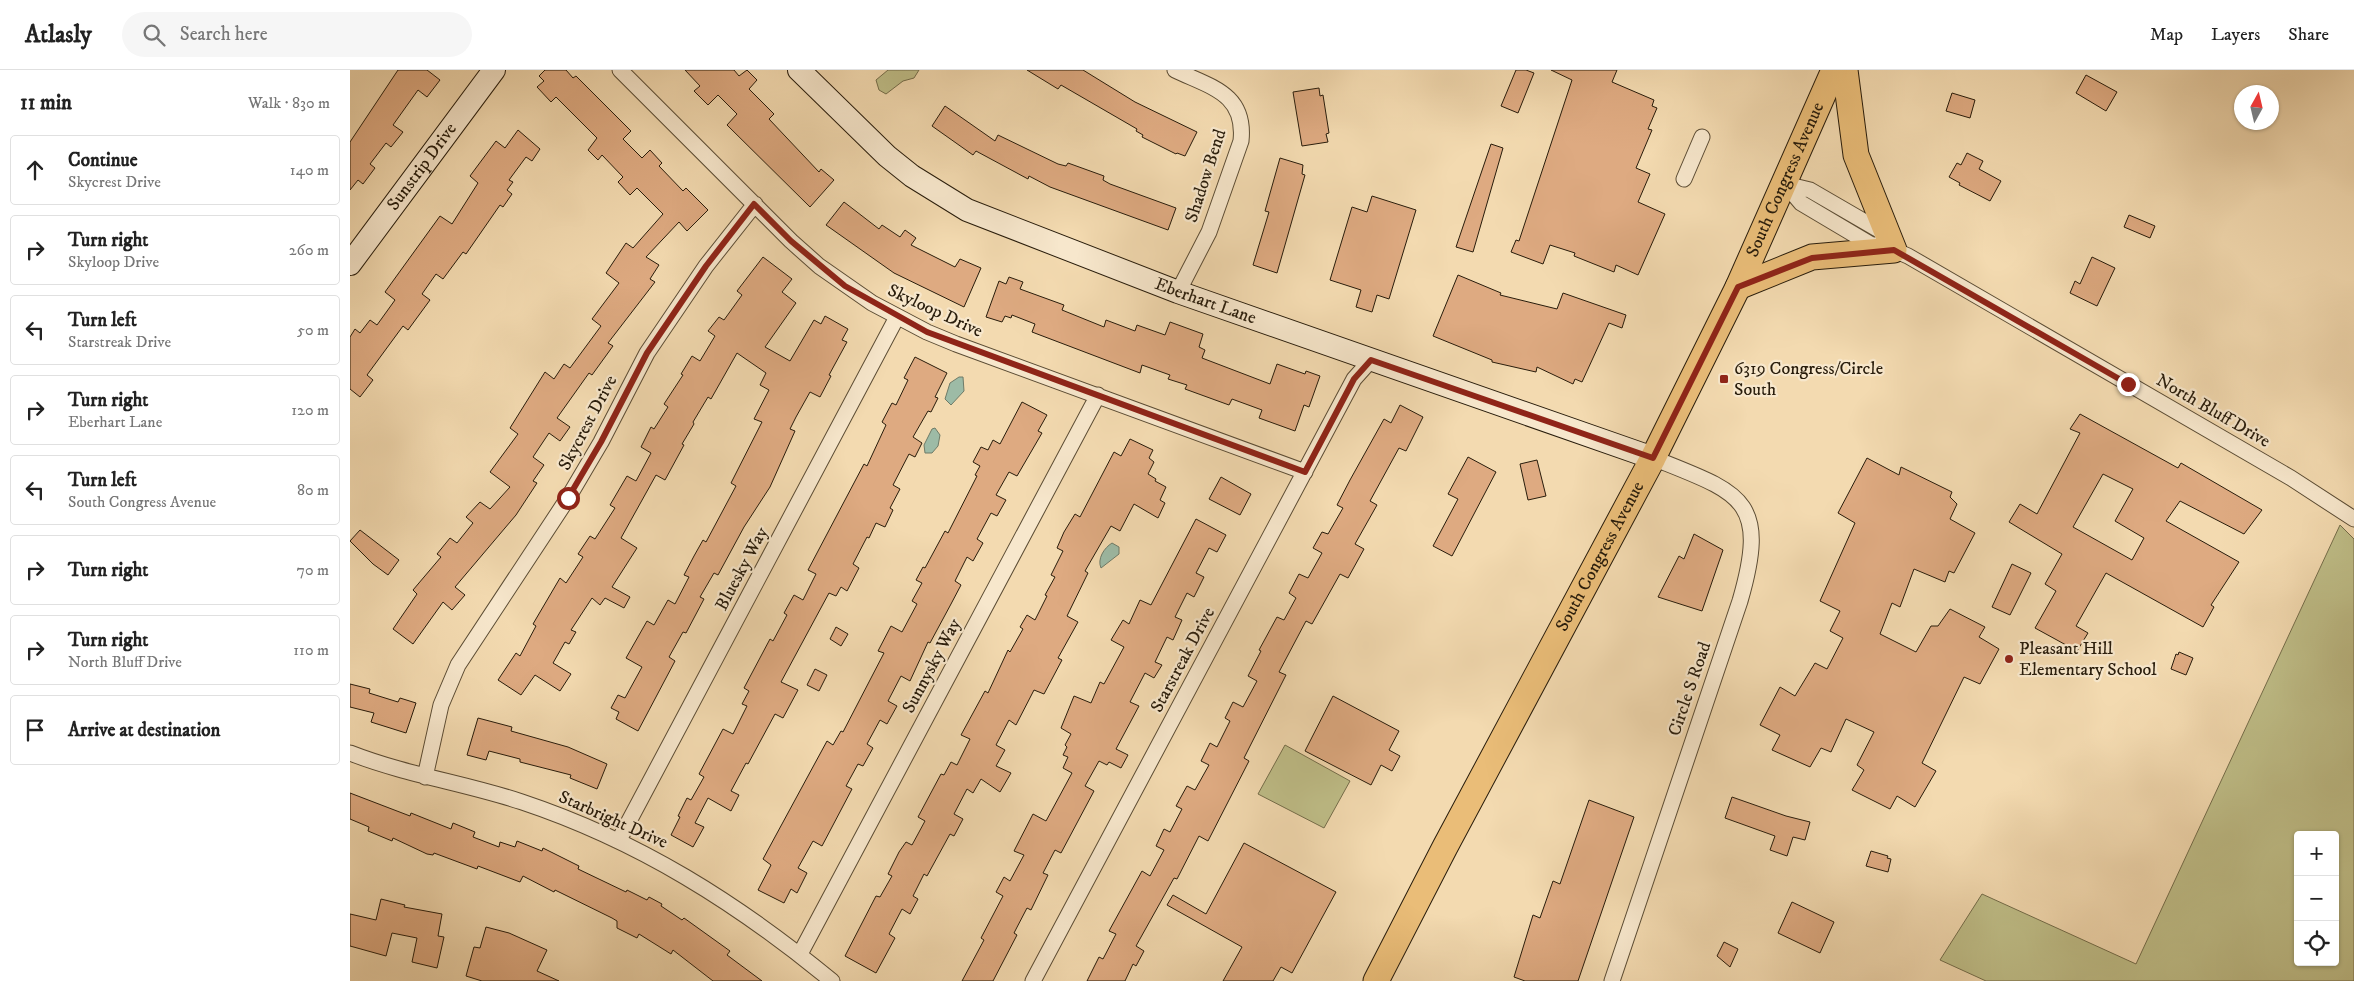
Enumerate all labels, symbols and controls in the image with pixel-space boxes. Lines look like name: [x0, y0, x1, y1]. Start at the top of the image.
search box: [122, 12, 472, 57]
text: Atlasly: [25, 20, 92, 50]
icon: search: [140, 21, 168, 49]
text: Search here: [180, 23, 268, 46]
text: Map: [2150, 24, 2183, 46]
text: Layers: [2211, 24, 2260, 46]
text: Share: [2288, 24, 2329, 46]
north arrow: [2234, 85, 2279, 130]
text: 11 min: [20, 90, 72, 116]
text: Walk · 830 m: [248, 93, 330, 113]
street label: South Congress Avenue: [1742, 99, 1829, 261]
street label: Sunstrip Drive: [382, 119, 462, 215]
street label: Shadow Bend: [1181, 127, 1231, 225]
text: Continue: [68, 149, 138, 172]
icon: ahead: [21, 156, 49, 184]
text: 140 m: [290, 160, 329, 180]
text: Skycrest Drive: [68, 172, 161, 192]
text: Turn right: [68, 229, 148, 252]
icon: right: [21, 236, 49, 264]
text: 260 m: [289, 240, 329, 260]
text: Skyloop Drive: [68, 252, 159, 272]
street label: Eberhart Lane: [1151, 273, 1259, 329]
street label: Skyloop Drive: [884, 279, 986, 343]
text: Turn left: [68, 309, 137, 332]
icon: left: [21, 316, 49, 344]
text: 50 m: [297, 320, 329, 340]
text: Starstreak Drive: [68, 332, 171, 352]
place label: 6319 Congress/Circle South: [1734, 358, 1883, 401]
street label: North Bluff Drive: [2152, 369, 2274, 453]
street label: Skycrest Drive: [554, 372, 622, 474]
marker: 6319 Congress/Circle South: [1718, 373, 1730, 385]
route end: [2117, 373, 2140, 396]
text: Turn right: [68, 389, 148, 412]
icon: right: [21, 396, 49, 424]
text: 120 m: [291, 400, 329, 420]
text: Eberhart Lane: [68, 412, 162, 432]
text: Turn left: [68, 469, 137, 492]
icon: left: [21, 476, 49, 504]
street label: South Congress Avenue: [1551, 478, 1649, 635]
text: 80 m: [297, 480, 329, 500]
route start: [557, 487, 580, 510]
text: South Congress Avenue: [68, 492, 216, 512]
street label: Bluesky Way: [711, 523, 773, 615]
icon: right: [21, 556, 49, 584]
text: Turn right: [68, 559, 148, 582]
text: 70 m: [297, 560, 329, 580]
street label: Starstreak Drive: [1146, 604, 1220, 716]
street label: Sunnysky Way: [898, 614, 966, 717]
text: Turn right: [68, 629, 148, 652]
icon: right: [21, 636, 49, 664]
place label: Pleasant Hill Elementary School: [2019, 638, 2157, 681]
street label: Circle S Road: [1664, 639, 1716, 739]
text: 110 m: [293, 640, 329, 660]
text: North Bluff Drive: [68, 652, 182, 672]
marker: Pleasant Hill Elementary School: [2003, 653, 2015, 665]
icon: arrive: [21, 716, 49, 744]
text: Arrive at destination: [68, 719, 220, 742]
street label: Starbright Drive: [555, 786, 671, 854]
map controls: [2294, 831, 2339, 966]
button: +: [2294, 831, 2339, 876]
button: −: [2294, 876, 2339, 921]
button: locate: [2294, 921, 2339, 966]

